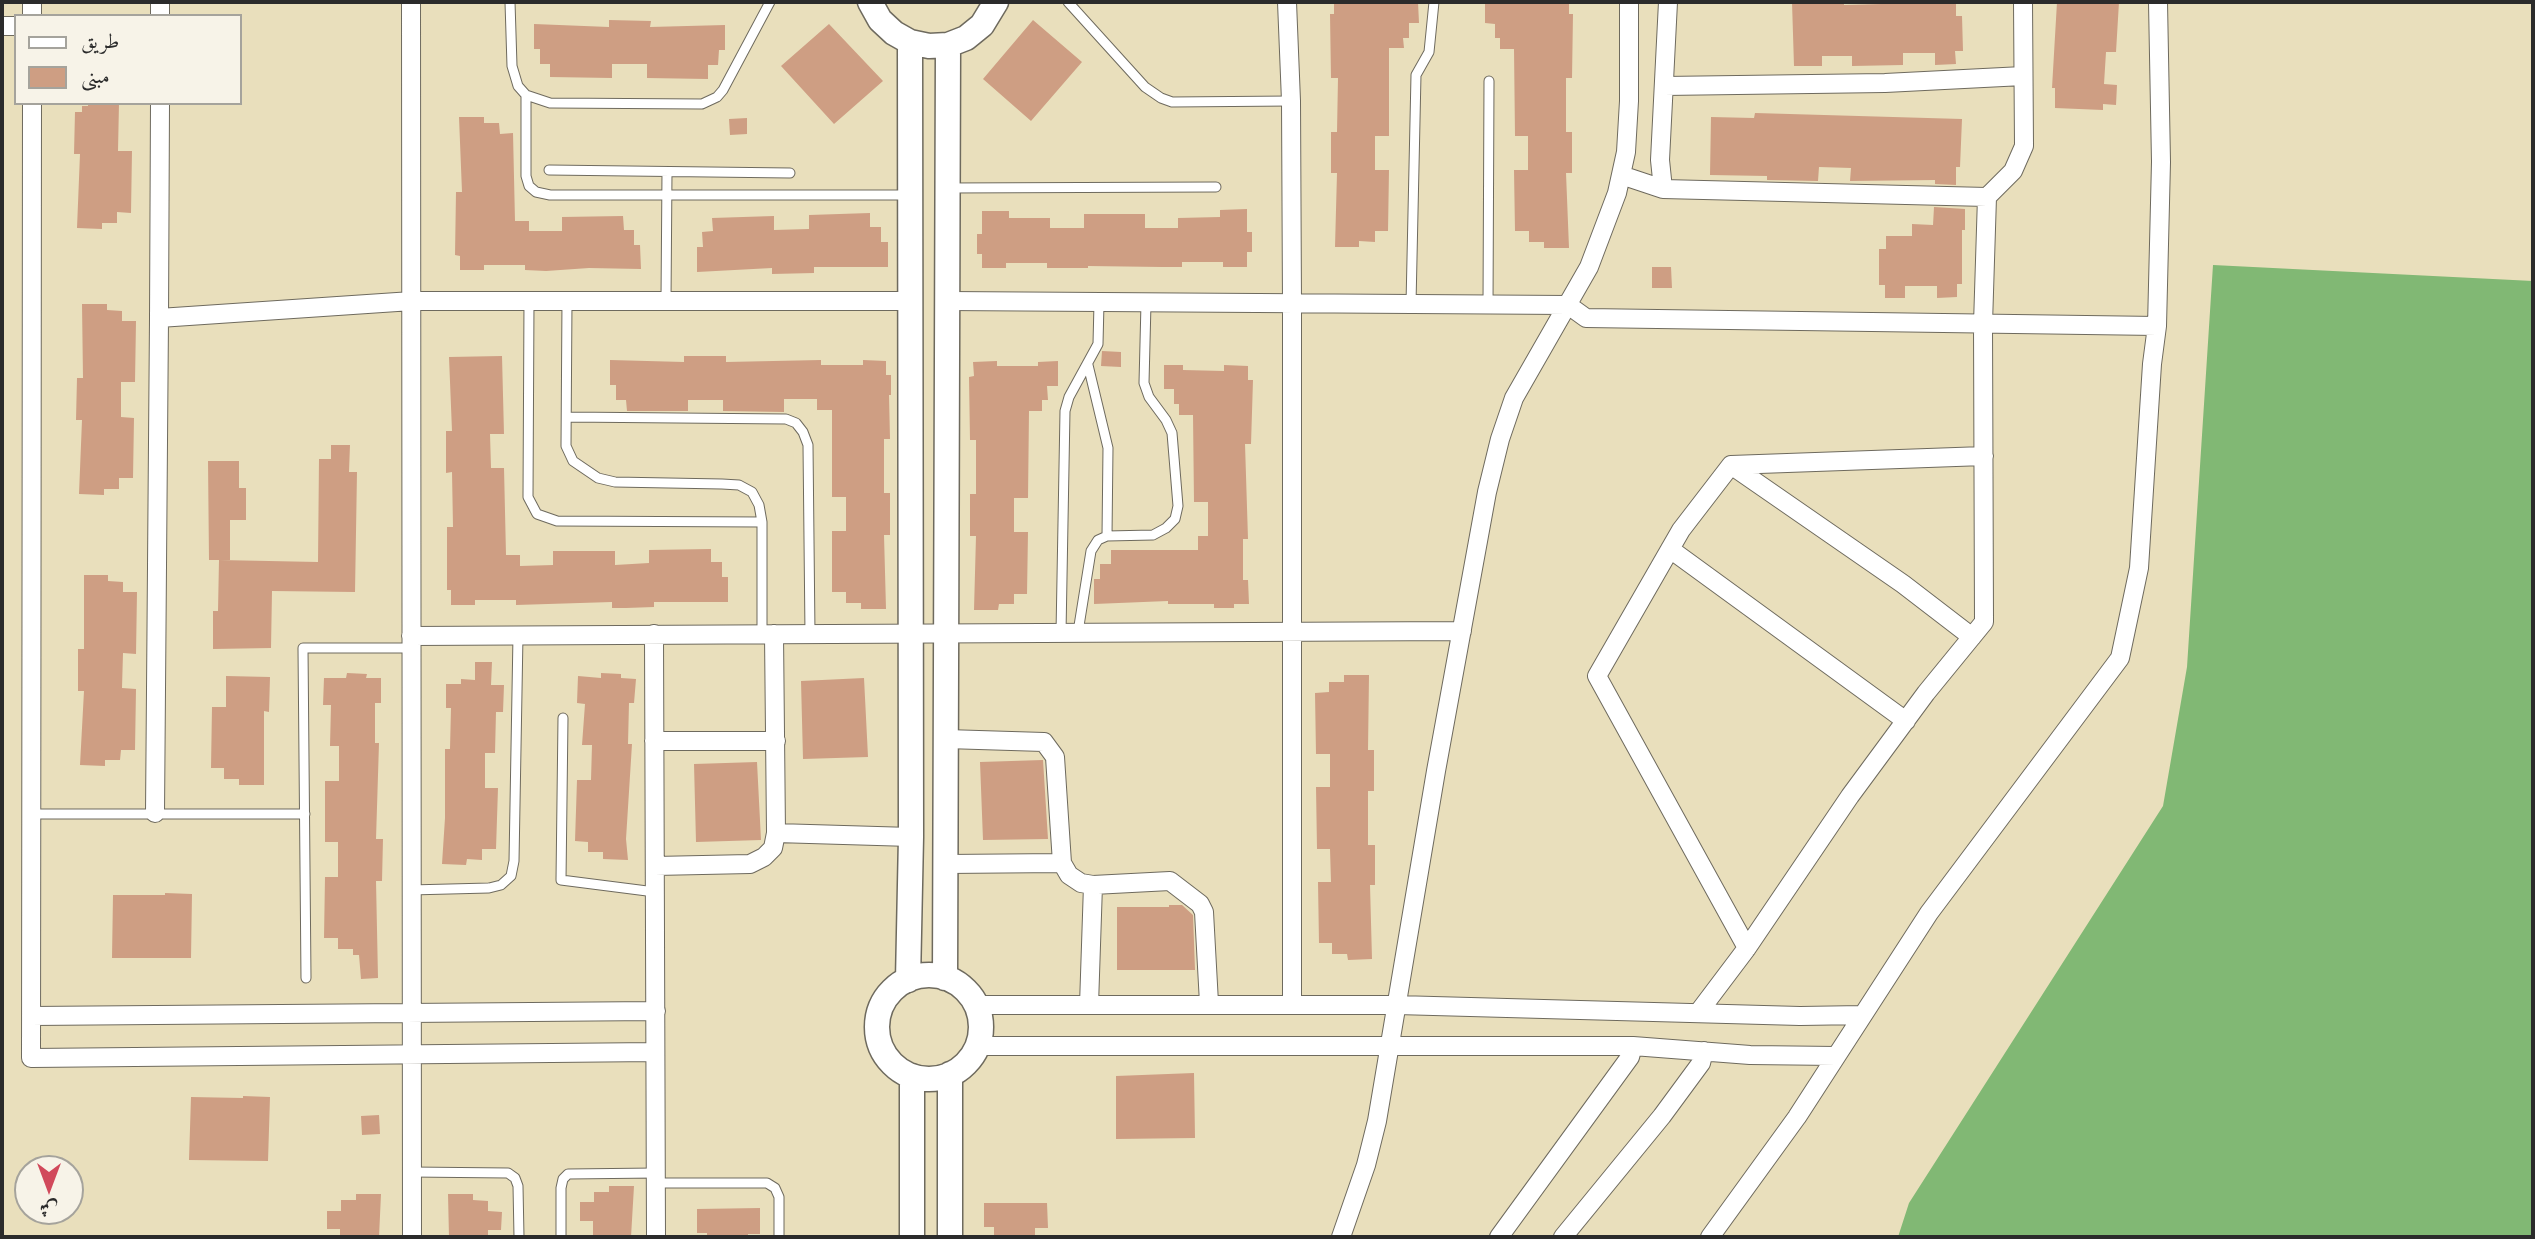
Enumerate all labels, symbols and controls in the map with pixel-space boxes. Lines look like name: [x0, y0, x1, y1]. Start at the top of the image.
legend: [14, 14, 242, 105]
text: طريق: [81, 27, 119, 54]
text: مبنى: [81, 62, 110, 89]
north arrow: [14, 1155, 84, 1225]
text: ش: [40, 1197, 58, 1222]

